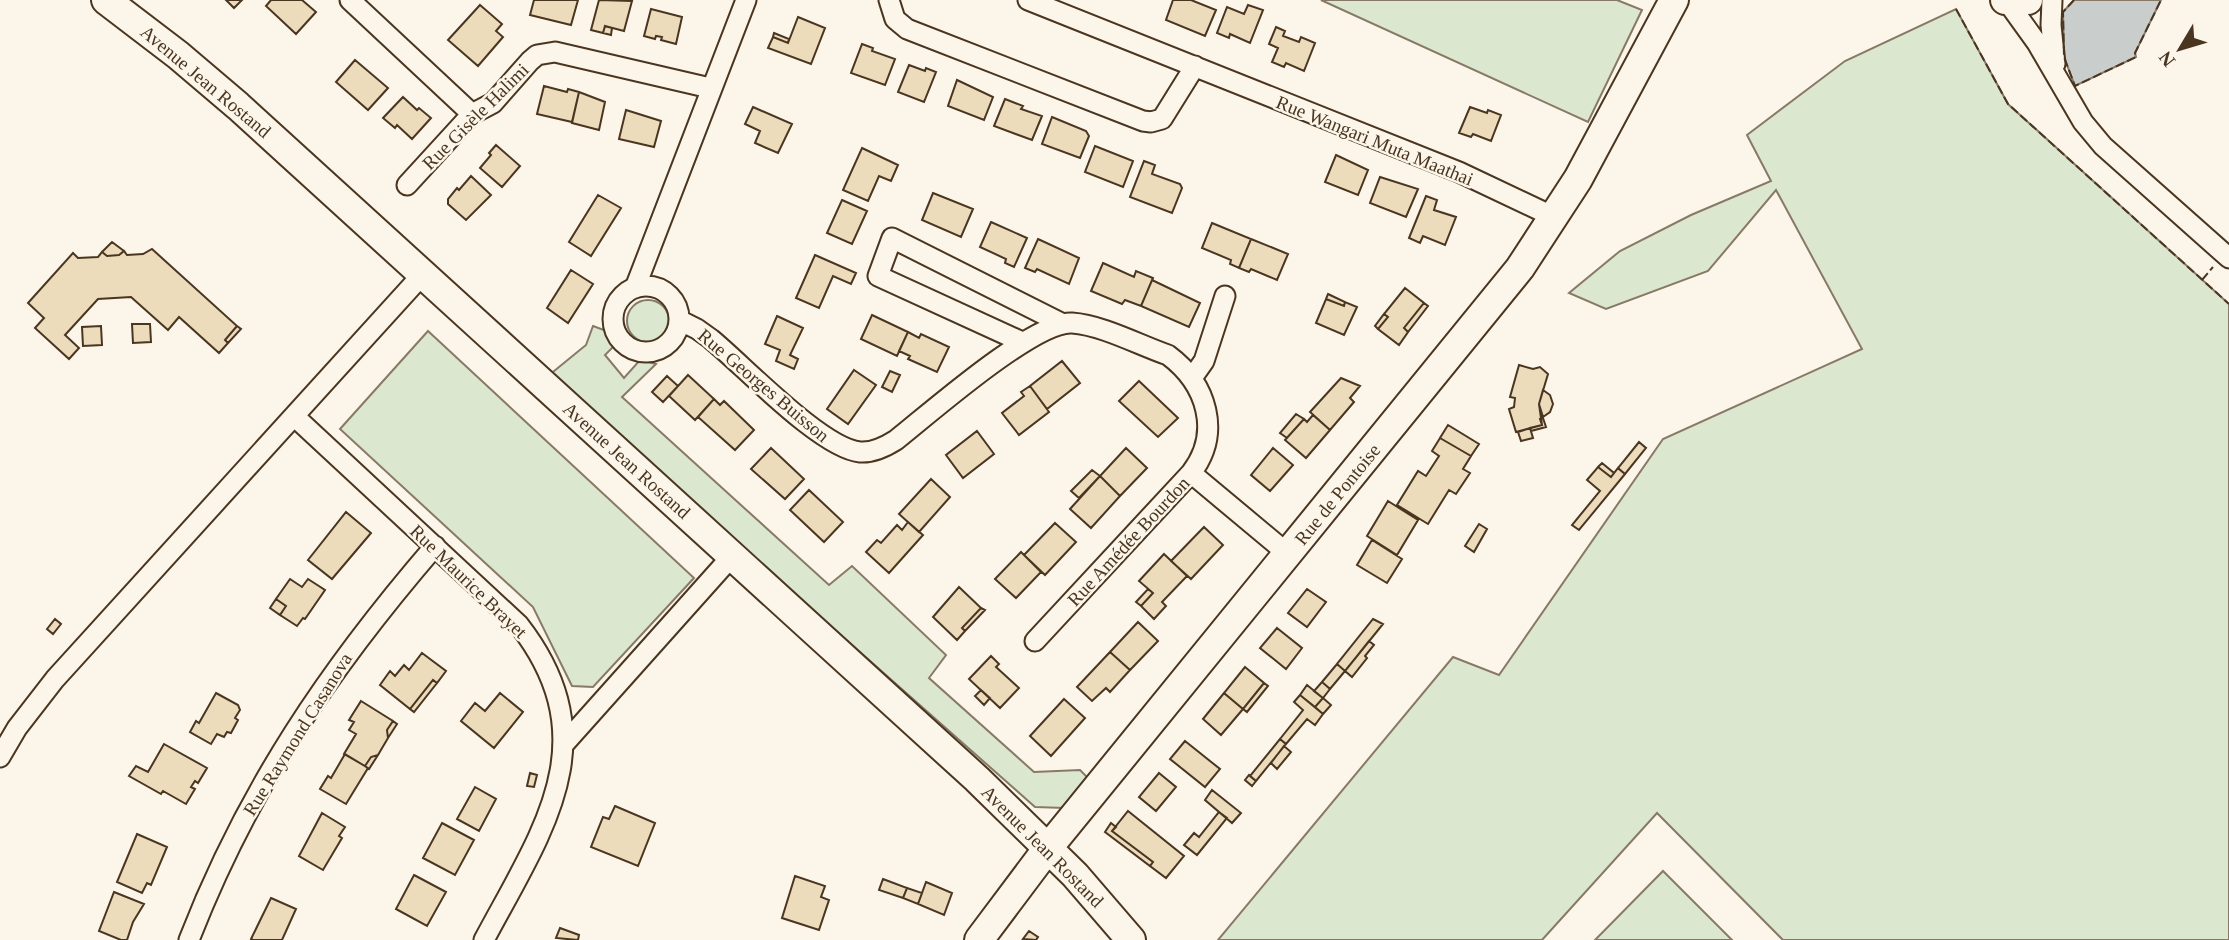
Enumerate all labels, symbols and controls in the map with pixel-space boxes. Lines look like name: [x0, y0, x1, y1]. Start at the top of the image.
north arrow: [2145, 14, 2215, 84]
street label: Avenue Jean Rostand: [136, 21, 275, 142]
text: N: [2154, 47, 2179, 71]
street label: Rue Gisèle Halimi: [418, 59, 533, 174]
street label: Rue Wangari Muta Maathai: [1273, 91, 1476, 190]
street label: Rue Georges Buisson: [694, 325, 834, 447]
street label: Avenue Jean Rostand: [559, 398, 695, 523]
street label: Rue de Pontoise: [1290, 440, 1384, 549]
street label: Rue Amédée Bourdon: [1063, 472, 1194, 610]
street label: Rue Maurice Brayet: [406, 520, 532, 643]
street label: Rue Raymond Casanova: [239, 649, 356, 819]
street label: Avenue Jean Rostand: [978, 781, 1108, 912]

